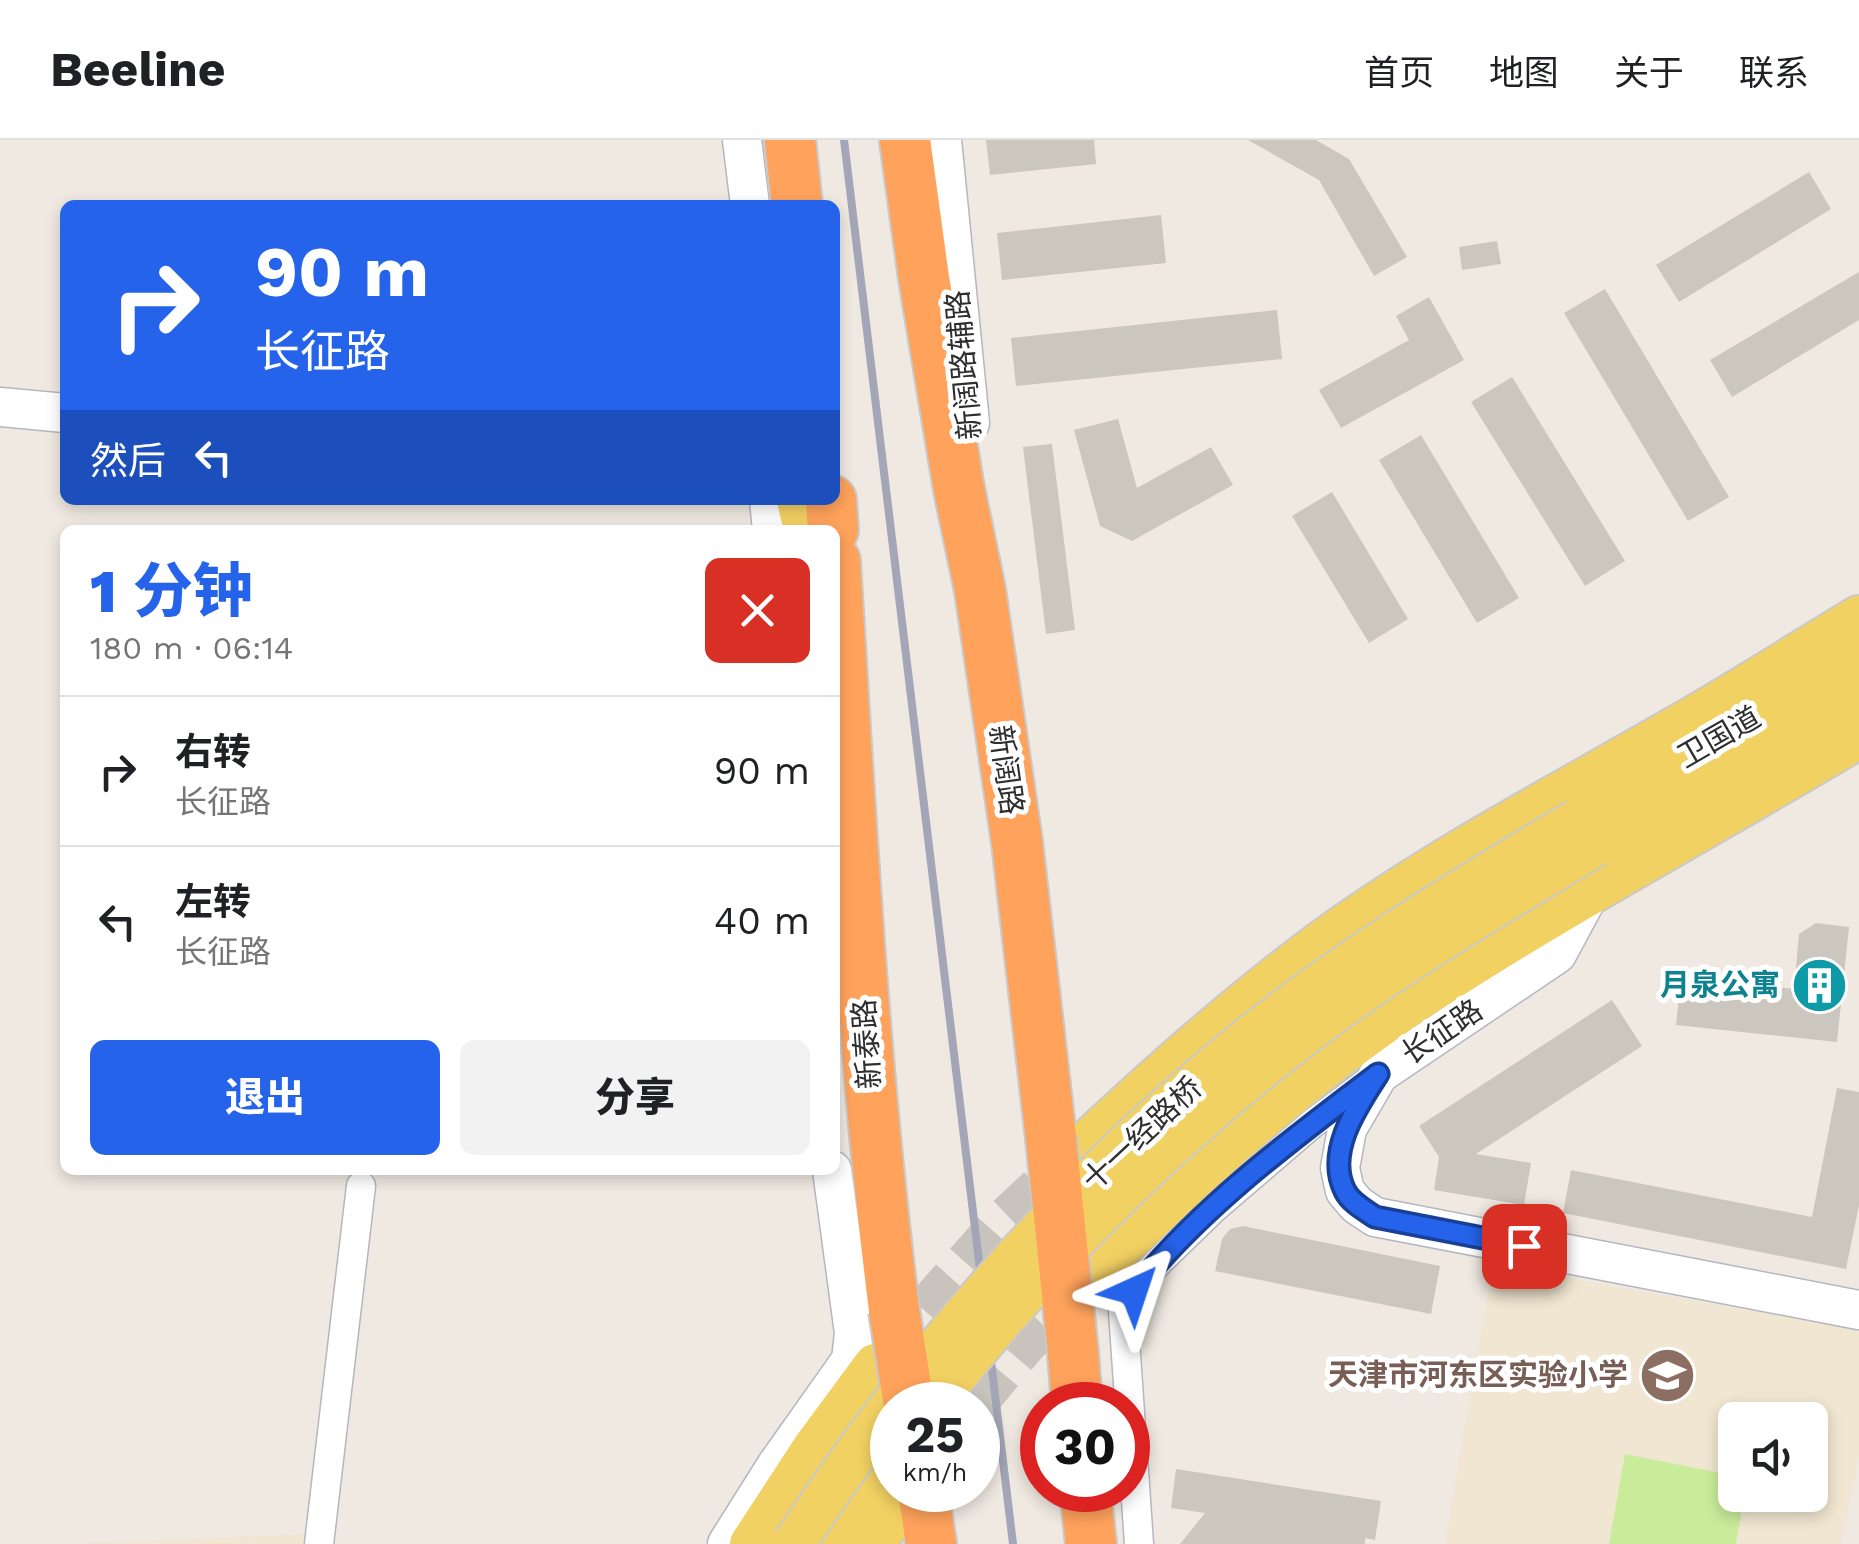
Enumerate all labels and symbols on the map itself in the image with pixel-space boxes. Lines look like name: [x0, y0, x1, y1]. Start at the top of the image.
street label: 新阔路辅路: [940, 289, 987, 441]
street label: 卫国道: [1671, 699, 1766, 774]
street label: 新阔路: [983, 723, 1030, 817]
building icon: 月泉公寓: [1789, 955, 1849, 1015]
place label: 月泉公寓: [1660, 967, 1780, 1002]
street label: 长征路: [1395, 992, 1489, 1071]
street label: 新泰路: [846, 998, 887, 1090]
street label: 十一经路桥: [1075, 1070, 1208, 1198]
pin: [1482, 1204, 1567, 1289]
position arrow: [1082, 1239, 1186, 1343]
school or university icon: 天津市河东区实验小学: [1637, 1345, 1697, 1405]
place label: 天津市河东区实验小学: [1328, 1357, 1628, 1392]
speed limit sign: 30: [1020, 1382, 1150, 1512]

